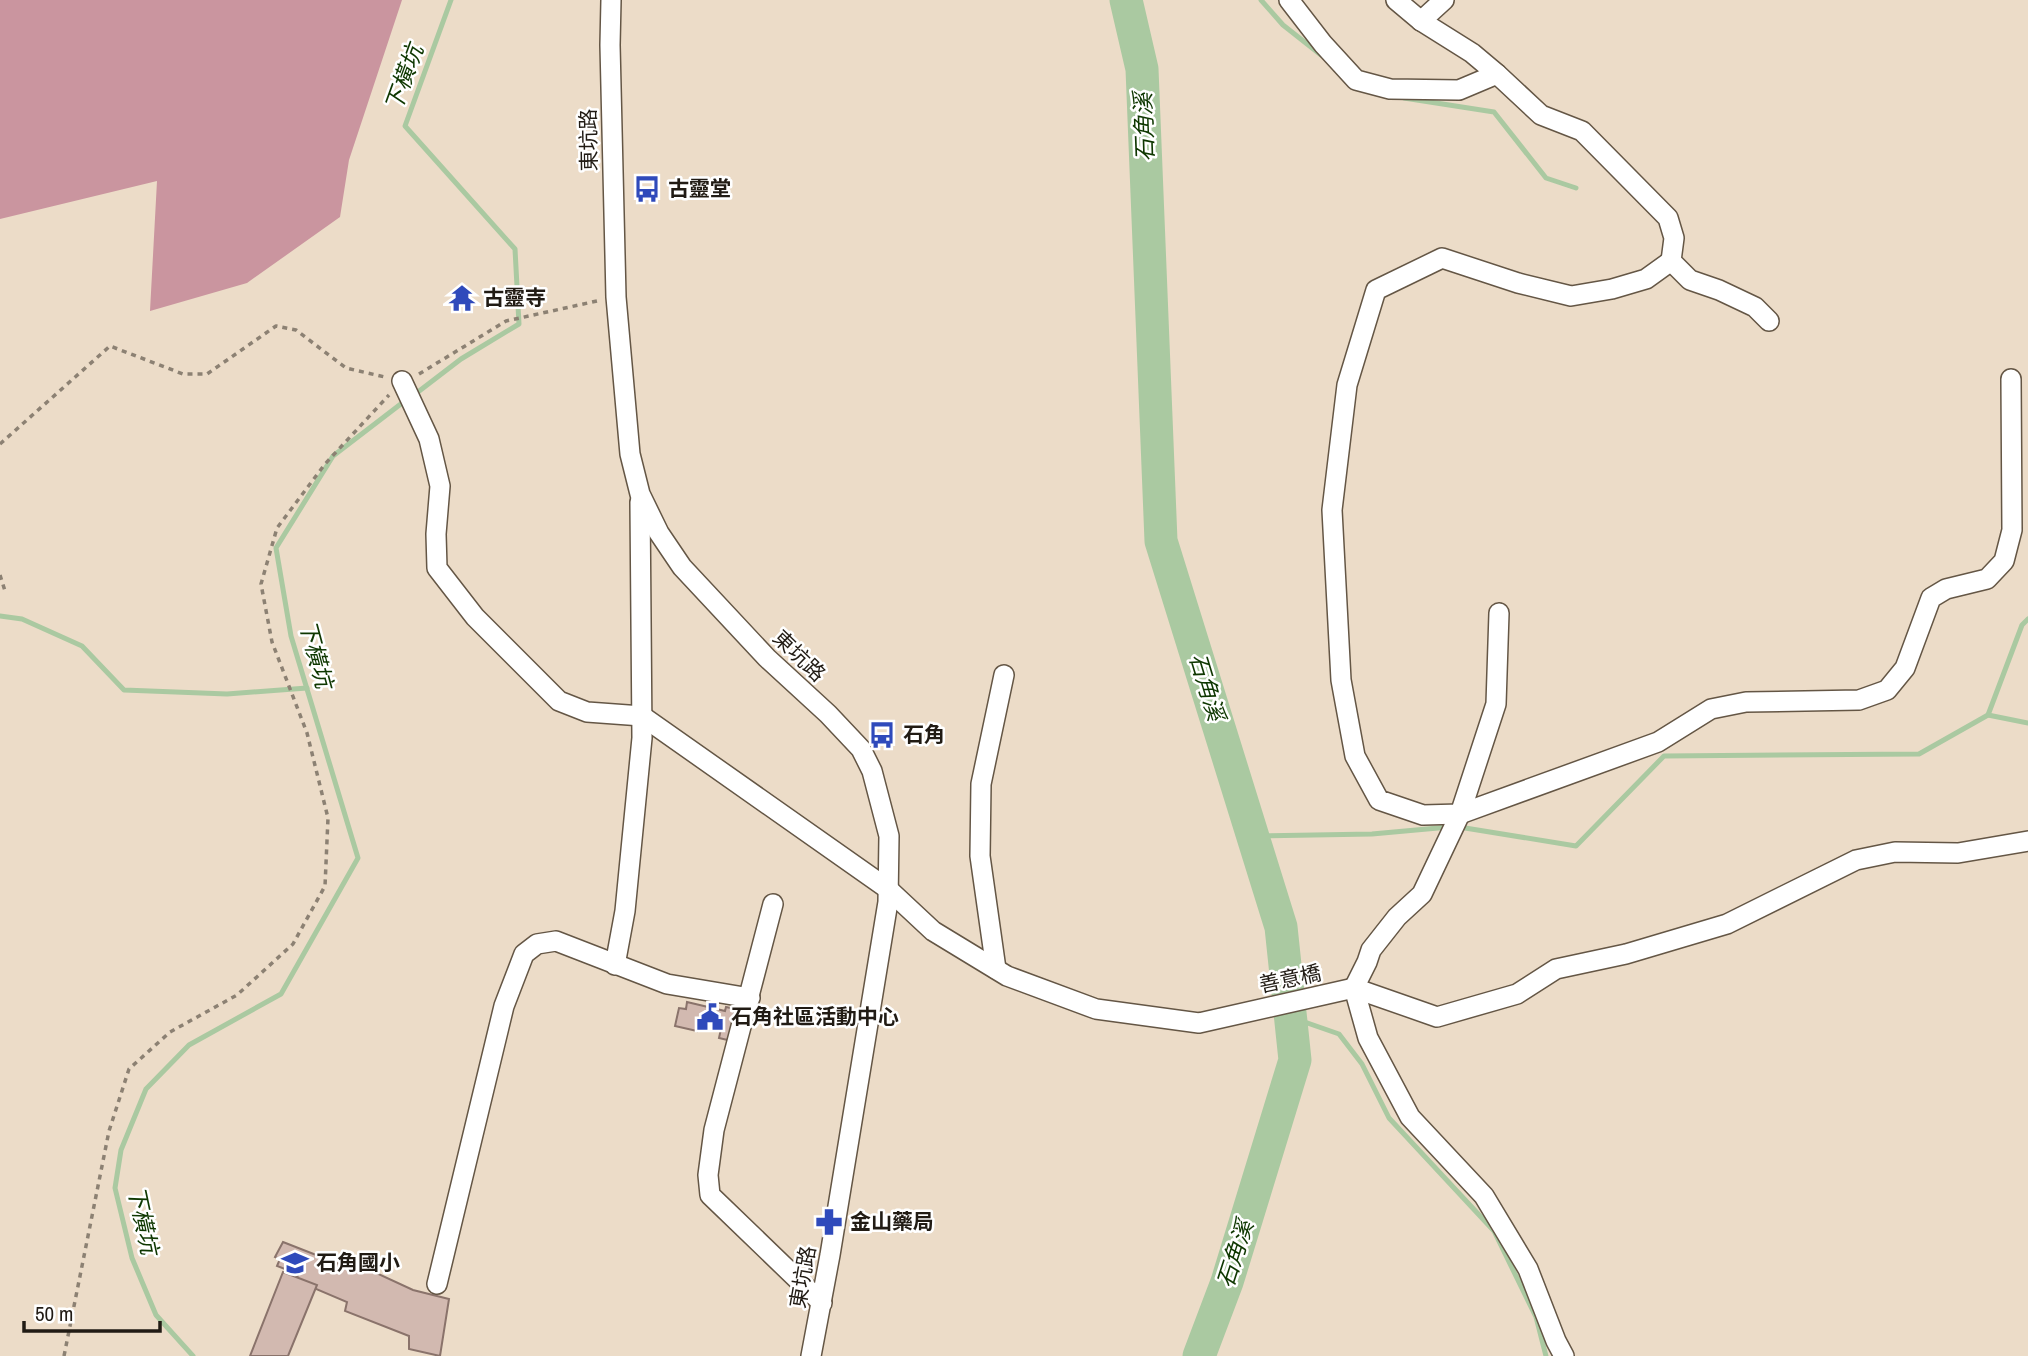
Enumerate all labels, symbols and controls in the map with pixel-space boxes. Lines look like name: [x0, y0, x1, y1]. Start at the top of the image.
water label: 下橫坑: [377, 37, 431, 116]
water label: 石角溪: [1127, 89, 1160, 162]
street label: 東坑路: [573, 108, 604, 172]
bus stop icon: 古靈堂: [632, 174, 662, 204]
place label: 古靈堂: [668, 174, 731, 203]
temple icon: 古靈寺: [447, 283, 477, 313]
place label: 古靈寺: [483, 283, 546, 312]
water label: 下橫坑: [293, 617, 341, 694]
street label: 東坑路: [767, 623, 832, 688]
water label: 石角溪: [1183, 649, 1233, 727]
bus stop icon: 石角: [867, 720, 897, 750]
place label: 石角: [903, 720, 945, 749]
street label: 善意橋: [1256, 958, 1324, 999]
public building icon: 石角社區活動中心: [695, 1002, 725, 1032]
place label: 石角社區活動中心: [731, 1002, 899, 1031]
water label: 下橫坑: [121, 1183, 166, 1260]
pharmacy icon: 金山藥局: [814, 1207, 844, 1237]
place label: 金山藥局: [850, 1207, 934, 1236]
water label: 石角溪: [1209, 1213, 1261, 1291]
street label: 東坑路: [783, 1243, 822, 1310]
school or university icon: 石角國小: [280, 1248, 310, 1278]
place label: 石角國小: [316, 1248, 400, 1277]
scale bar: [24, 1290, 161, 1334]
text: 50 m: [35, 1299, 73, 1328]

